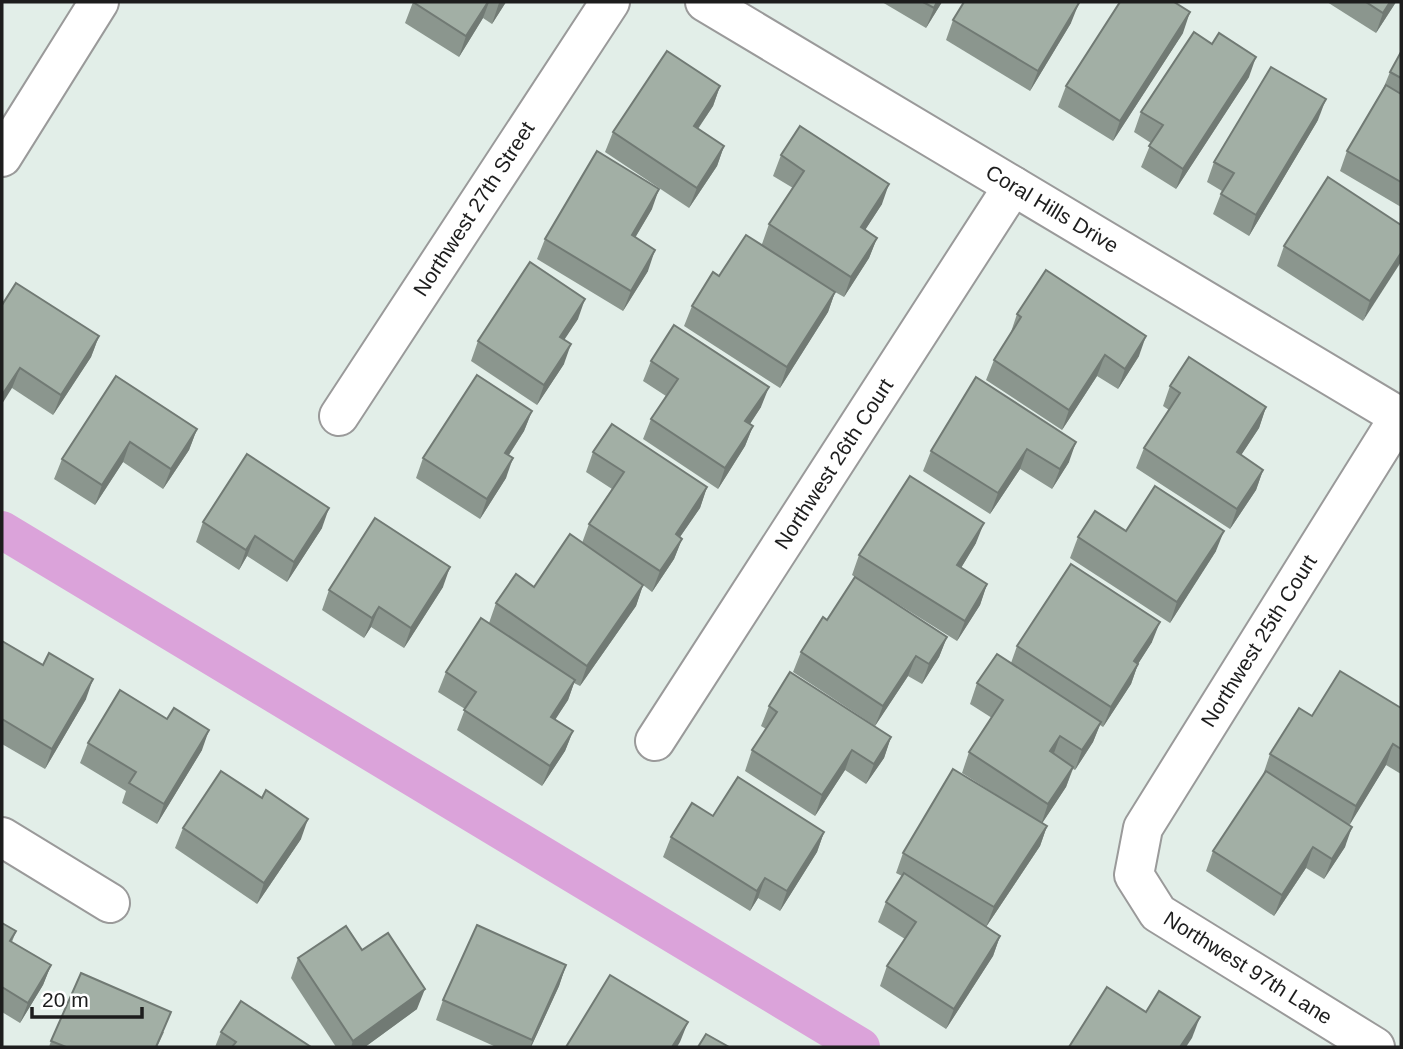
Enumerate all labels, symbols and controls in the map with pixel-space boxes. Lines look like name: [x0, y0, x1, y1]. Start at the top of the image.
street label: Northwest 27th Street: [409, 117, 539, 300]
street label: Coral Hills Drive: [982, 160, 1123, 257]
street label: Northwest 26th Court: [770, 374, 897, 553]
street label: Northwest 25th Court: [1196, 550, 1321, 731]
street label: Northwest 97th Lane: [1160, 906, 1337, 1029]
scale bar: [32, 976, 142, 1020]
text: 20 m: [42, 988, 89, 1011]

